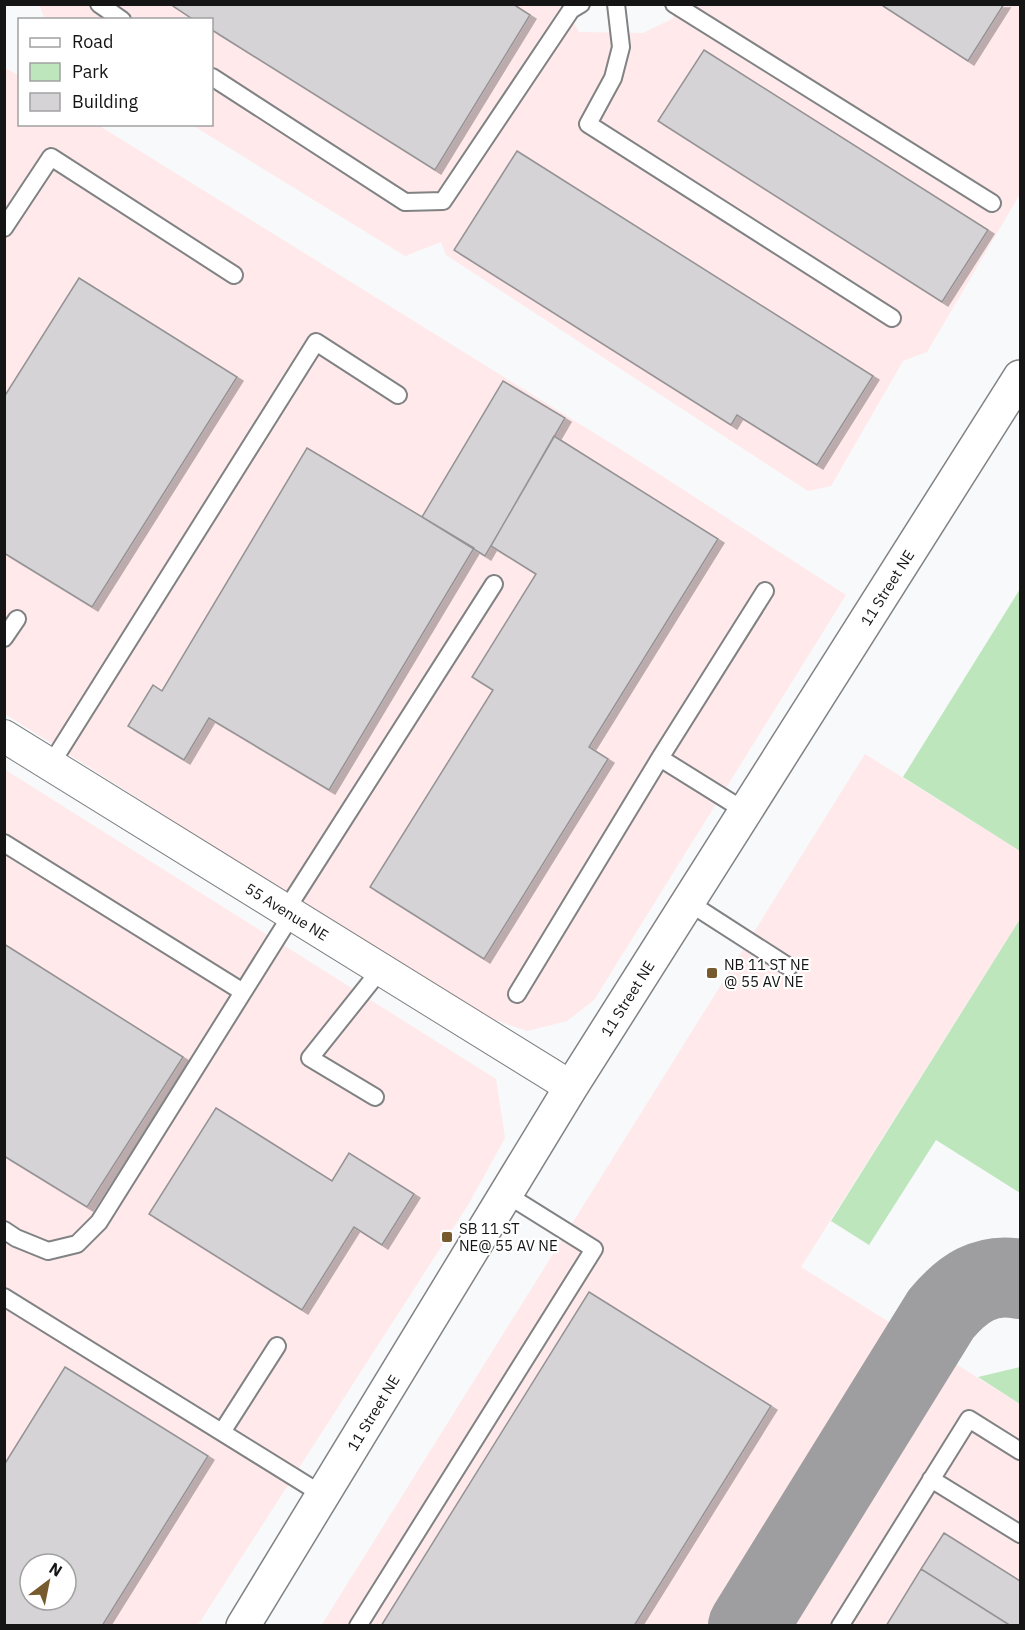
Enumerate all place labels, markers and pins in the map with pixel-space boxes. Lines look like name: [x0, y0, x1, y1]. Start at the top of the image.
place label: NB 11 ST NE @ 55 AV NE: [724, 955, 809, 991]
marker: NB 11 ST NE @ 55 AV NE: [705, 966, 719, 980]
place label: SB 11 ST NE@ 55 AV NE: [459, 1219, 558, 1255]
marker: SB 11 ST NE@ 55 AV NE: [440, 1230, 454, 1244]

